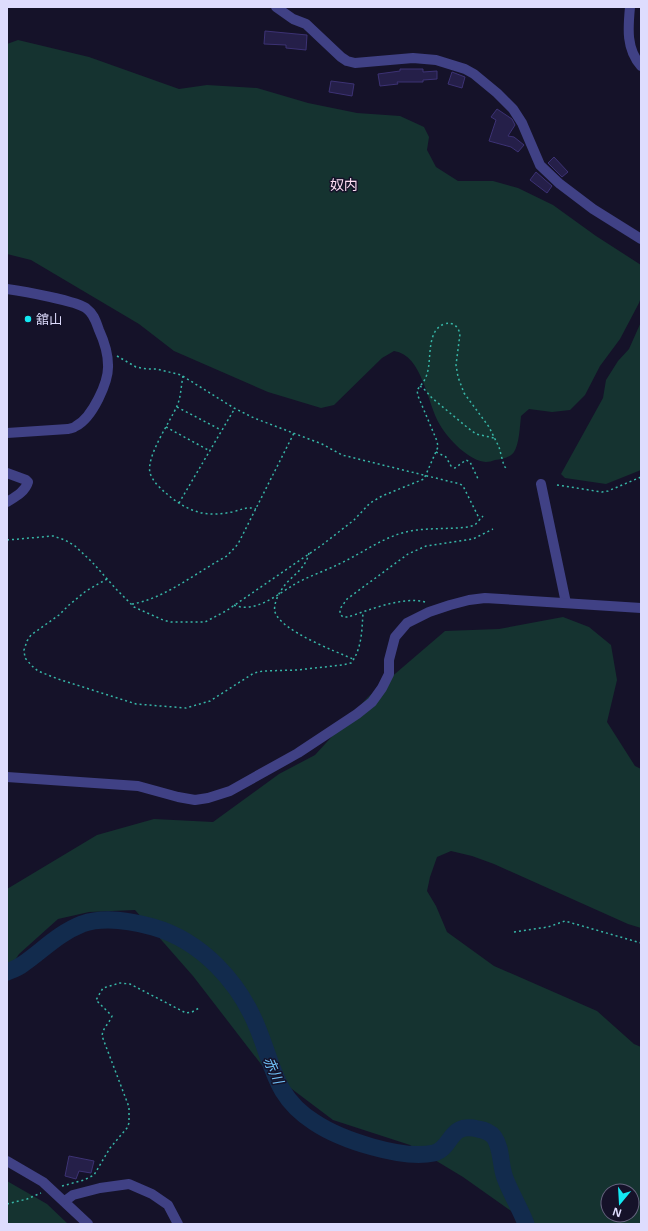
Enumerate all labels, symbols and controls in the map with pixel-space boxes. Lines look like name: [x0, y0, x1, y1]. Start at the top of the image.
district label: 奴内: [330, 175, 358, 194]
place label: 舘山: [36, 310, 62, 328]
marker: 舘山: [23, 314, 33, 324]
water label: 赤川: [260, 1053, 289, 1088]
north arrow: [600, 1183, 640, 1223]
text: N: [610, 1204, 623, 1222]

